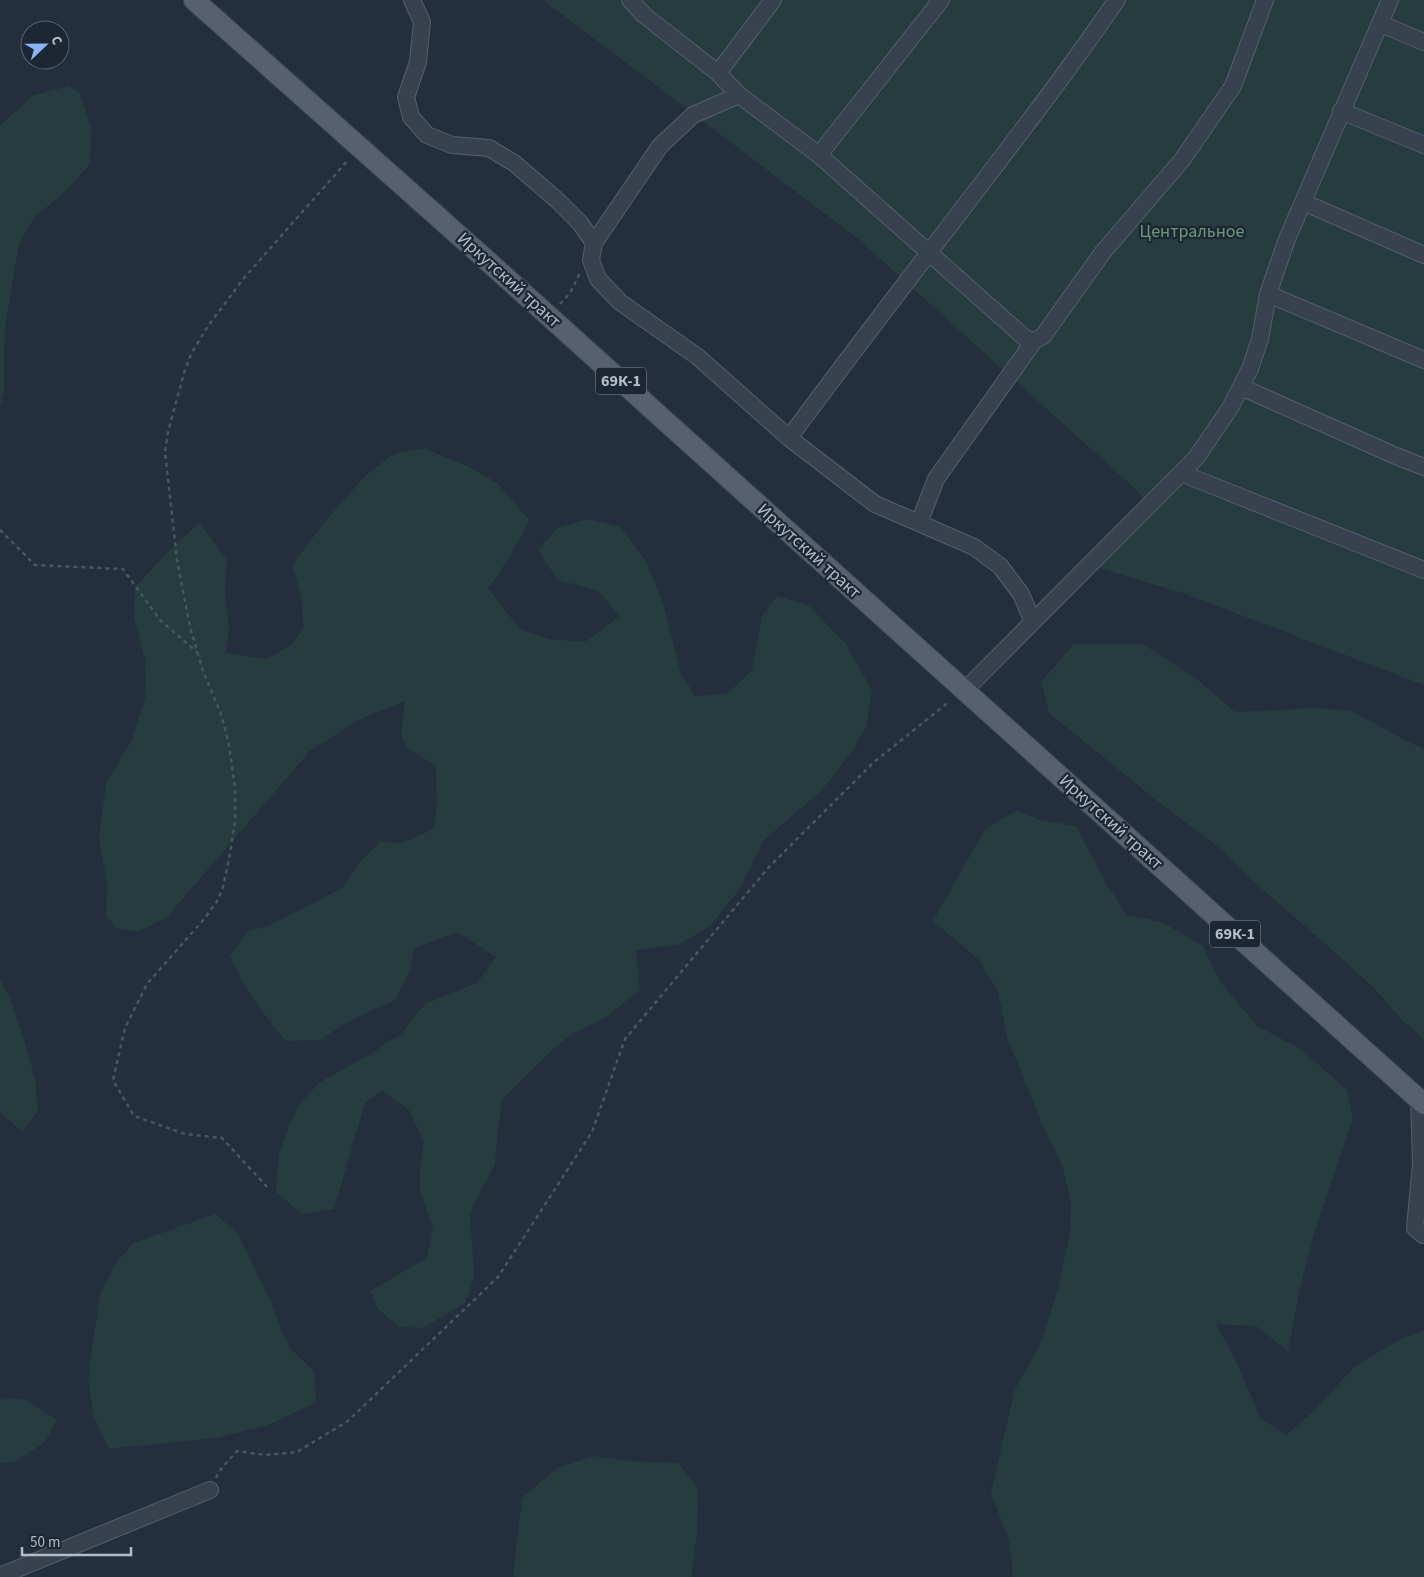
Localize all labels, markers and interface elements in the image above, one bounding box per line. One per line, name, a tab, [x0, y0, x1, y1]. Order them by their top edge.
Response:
north arrow	[20, 20, 70, 70]
text: С	[45, 33, 67, 48]
park label: Центральное	[1139, 219, 1245, 244]
street label: Иркутский тракт	[452, 227, 566, 333]
road number: 69К-1	[596, 368, 646, 394]
street label: Иркутский тракт	[752, 498, 866, 604]
street label: Иркутский тракт	[1054, 769, 1168, 875]
road number: 69К-1	[1210, 921, 1260, 948]
scale bar	[22, 1524, 131, 1556]
text: 50 m	[30, 1532, 60, 1553]

